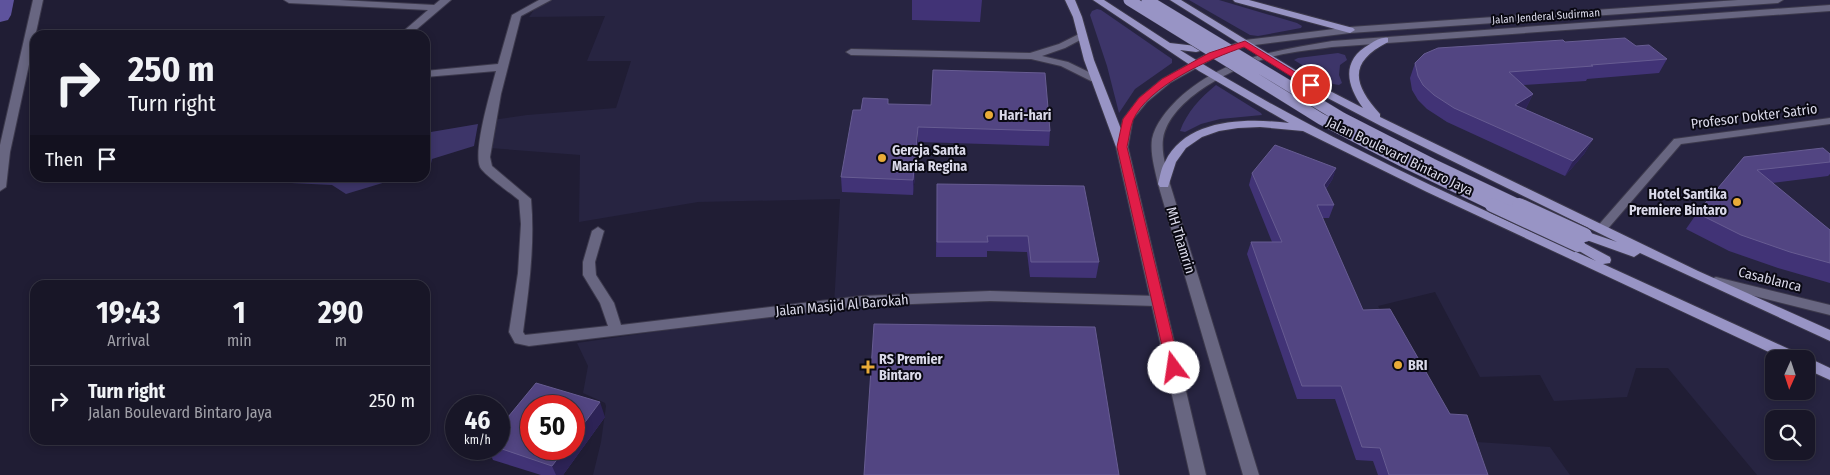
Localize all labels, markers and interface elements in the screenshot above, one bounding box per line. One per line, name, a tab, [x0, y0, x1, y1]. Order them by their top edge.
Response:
street label: Jalan Jenderal Sudirman	[1492, 6, 1600, 27]
text: 250 m	[128, 48, 215, 90]
icon: right	[45, 50, 110, 115]
pin	[1290, 64, 1332, 106]
icon: arrive	[1297, 71, 1325, 99]
text: Turn right	[128, 90, 216, 117]
street label: Profesor Dokter Satrio	[1690, 100, 1818, 133]
place label: Hari-hari	[999, 107, 1052, 124]
marker: Hari-hari	[983, 109, 995, 121]
street label: Jalan Boulevard Bintaro Jaya	[1324, 113, 1476, 199]
place label: Gereja Santa Maria Regina	[892, 142, 967, 175]
icon: arrive	[93, 145, 121, 173]
text: Then	[45, 148, 83, 171]
marker: Gereja Santa Maria Regina	[876, 152, 888, 164]
place label: Hotel Santika Premiere Bintaro	[1629, 186, 1728, 219]
marker: Hotel Santika Premiere Bintaro	[1731, 196, 1743, 208]
street label: MH Thamrin	[1162, 205, 1199, 276]
street label: Casablanca	[1737, 263, 1803, 296]
street label: Jalan Masjid Al Barokah	[775, 291, 909, 320]
text: 19:43	[96, 295, 161, 331]
text: 1	[233, 295, 246, 331]
text: 290	[318, 295, 364, 331]
text: Arrival	[107, 331, 150, 350]
text: min	[227, 331, 252, 350]
text: m	[335, 331, 347, 350]
position arrow	[1147, 341, 1199, 393]
north arrow	[1765, 350, 1815, 400]
map controls	[1765, 350, 1815, 460]
place label: RS Premier Bintaro	[879, 351, 943, 384]
place label: BRI	[1408, 357, 1428, 374]
marker: BRI	[1392, 359, 1404, 371]
marker: RS Premier Bintaro	[861, 360, 875, 374]
text: Turn right	[88, 380, 165, 403]
icon: right	[45, 387, 73, 415]
text: 250 m	[369, 389, 415, 412]
speed limit sign: 50	[520, 395, 585, 460]
text: Jalan Boulevard Bintaro Jaya	[88, 403, 272, 422]
text: 46	[465, 406, 490, 436]
button: search	[1765, 410, 1815, 460]
text: km/h	[464, 433, 491, 447]

